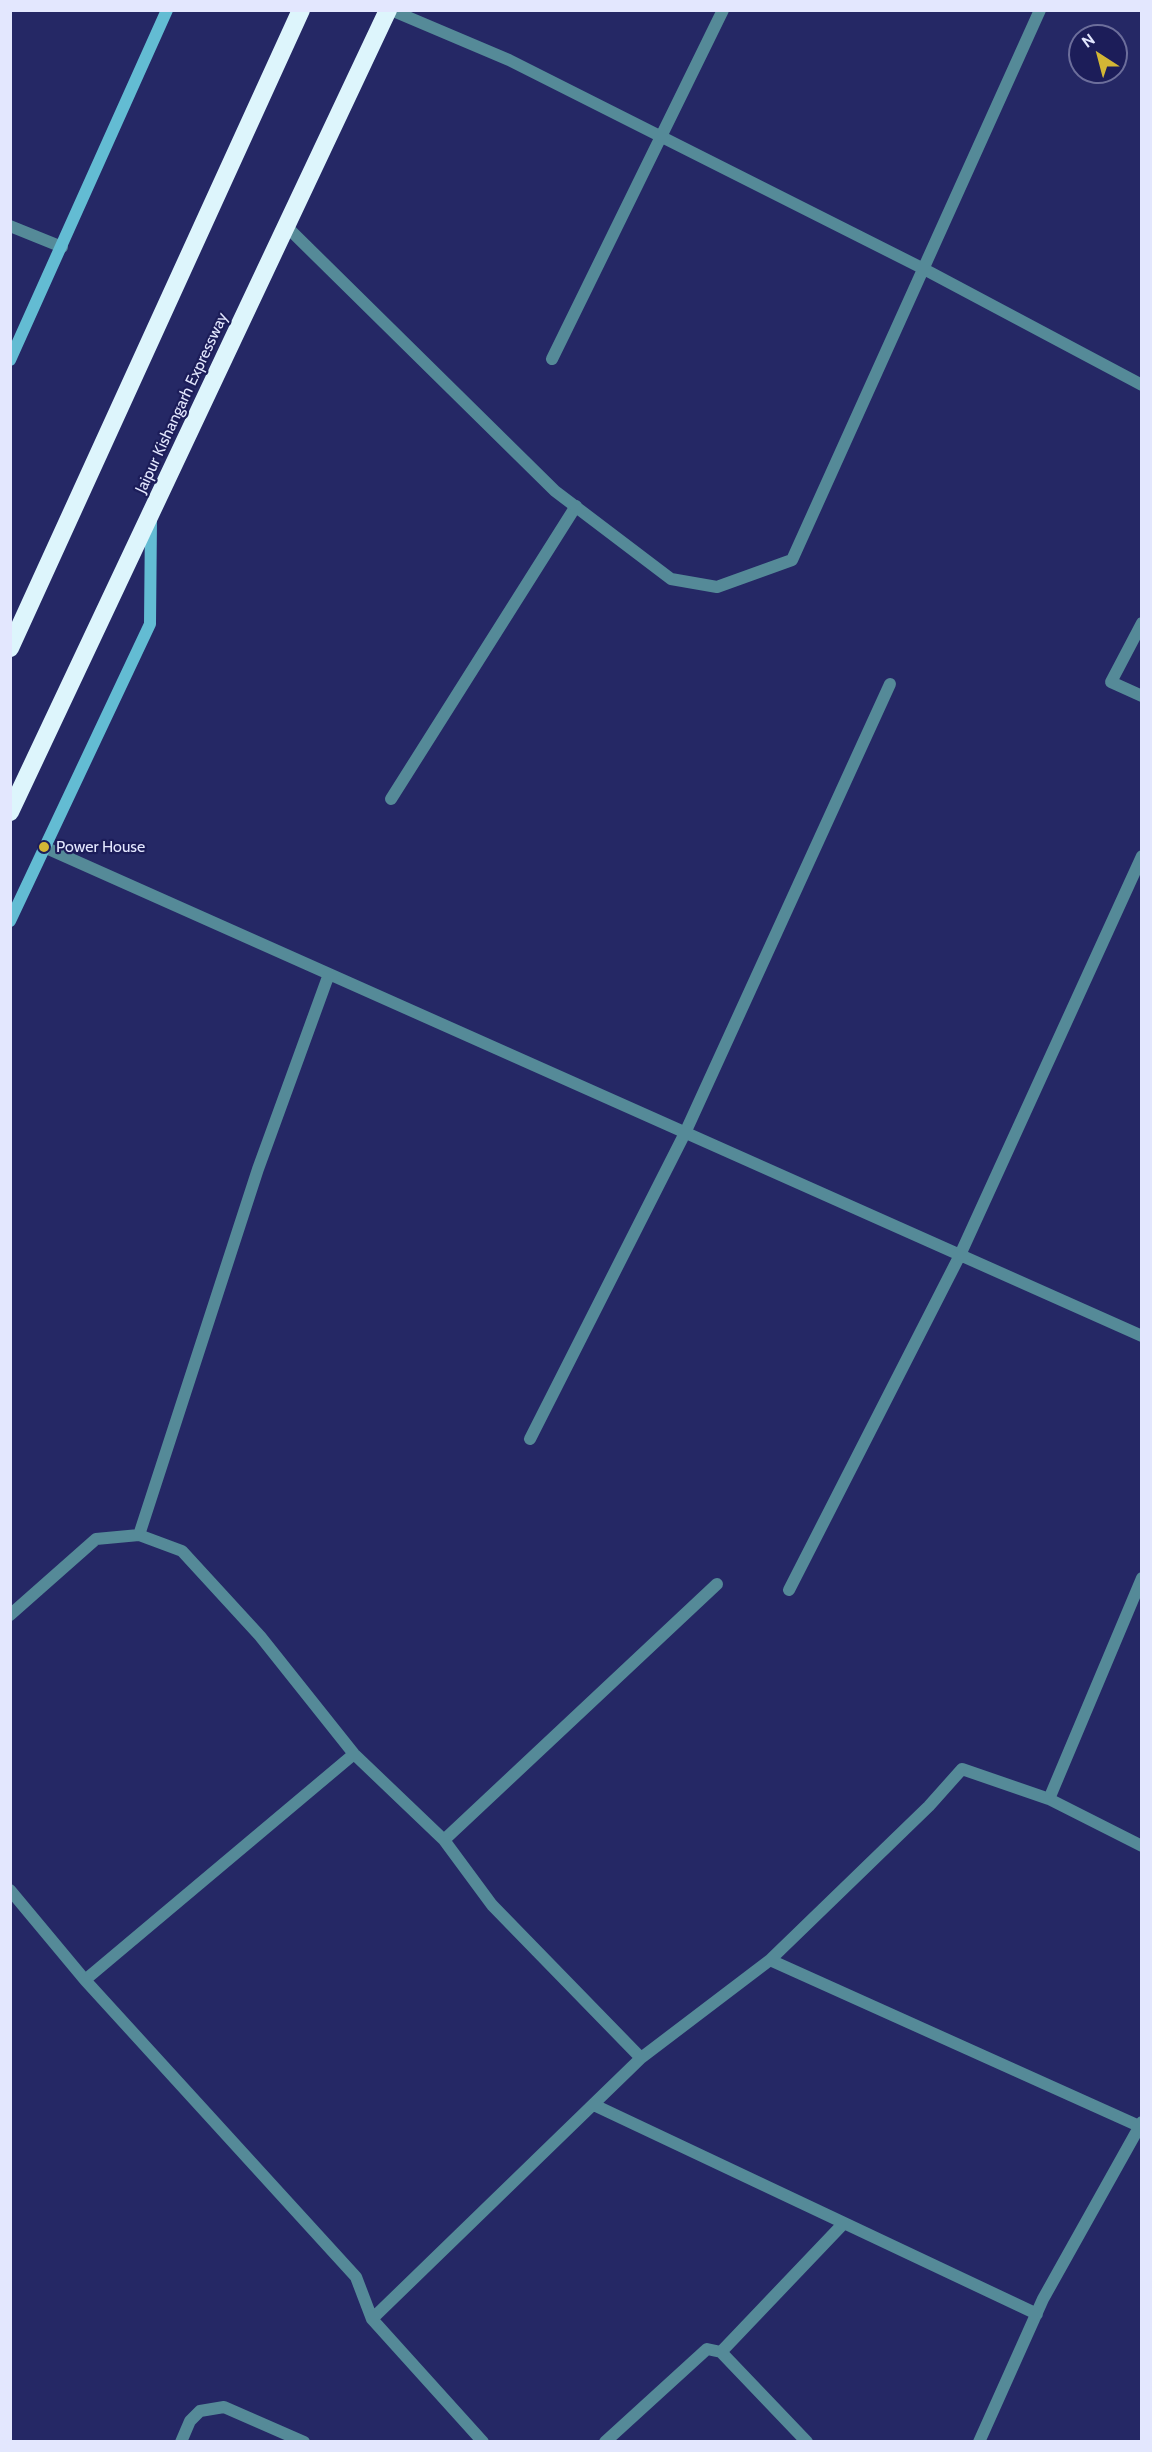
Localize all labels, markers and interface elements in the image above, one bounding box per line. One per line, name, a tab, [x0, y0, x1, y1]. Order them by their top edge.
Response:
north arrow	[1068, 24, 1128, 84]
text: N	[1078, 30, 1098, 52]
street label: Jaipur Kishangarh Expressway	[132, 310, 232, 496]
place label: Power House	[56, 837, 145, 857]
marker: Power House	[37, 840, 51, 854]

